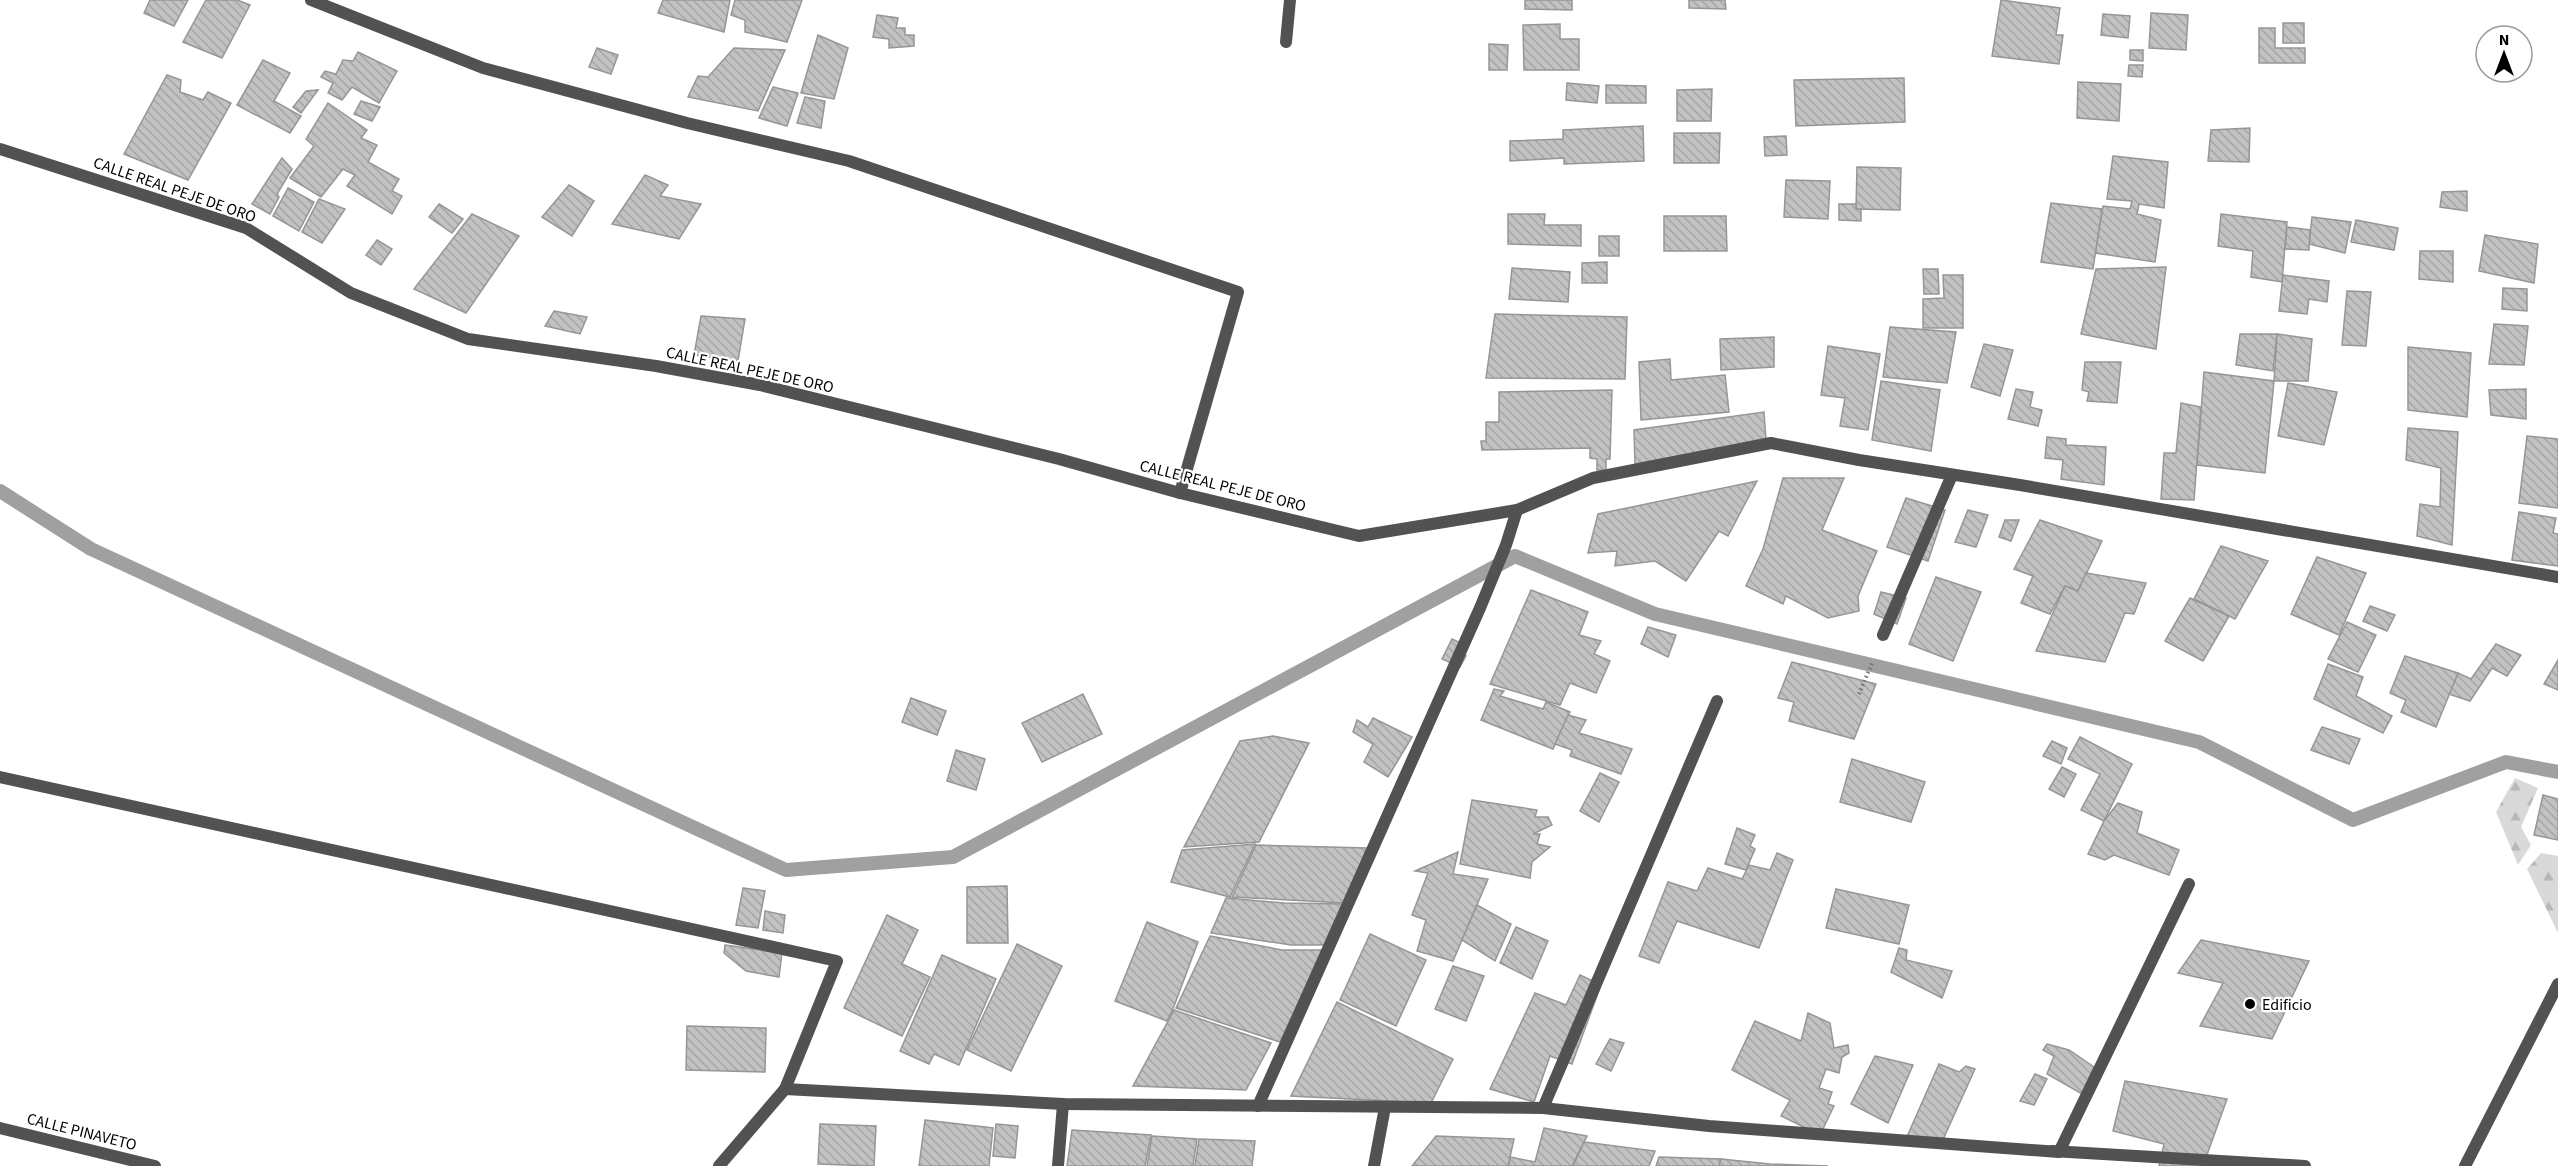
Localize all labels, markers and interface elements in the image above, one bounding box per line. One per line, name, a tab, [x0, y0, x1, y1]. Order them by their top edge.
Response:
north arrow	[2474, 24, 2534, 84]
text: N	[2499, 29, 2509, 51]
street label: CALLE REAL PEJE DE ORO	[90, 152, 259, 228]
street label: CALLE REAL PEJE DE ORO	[664, 341, 836, 398]
street label: CALLE REAL PEJE DE ORO	[1137, 455, 1308, 517]
place label: Edificio	[2262, 994, 2312, 1016]
marker: Edificio	[2243, 997, 2257, 1011]
street label: CALLE PINAVETO	[24, 1108, 139, 1156]

